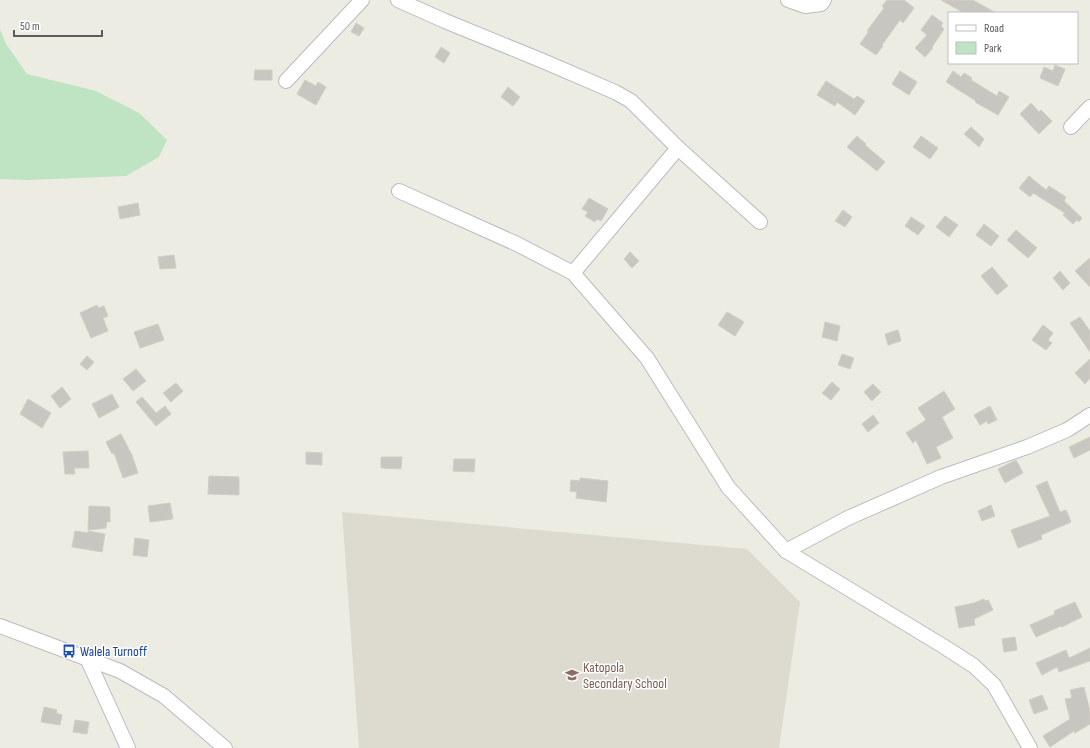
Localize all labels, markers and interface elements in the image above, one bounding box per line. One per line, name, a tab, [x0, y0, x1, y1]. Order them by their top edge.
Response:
scale bar	[14, 12, 102, 38]
legend	[948, 12, 1078, 64]
text: 50 m	[20, 19, 40, 34]
text: Road	[984, 21, 1004, 36]
text: Park	[984, 41, 1002, 56]
bus stop icon: Walela Turnoff	[61, 643, 77, 659]
place label: Walela Turnoff	[80, 643, 148, 660]
place label: Katopola Secondary School	[583, 659, 667, 692]
school or university icon: Katopola Secondary School	[564, 667, 580, 683]

